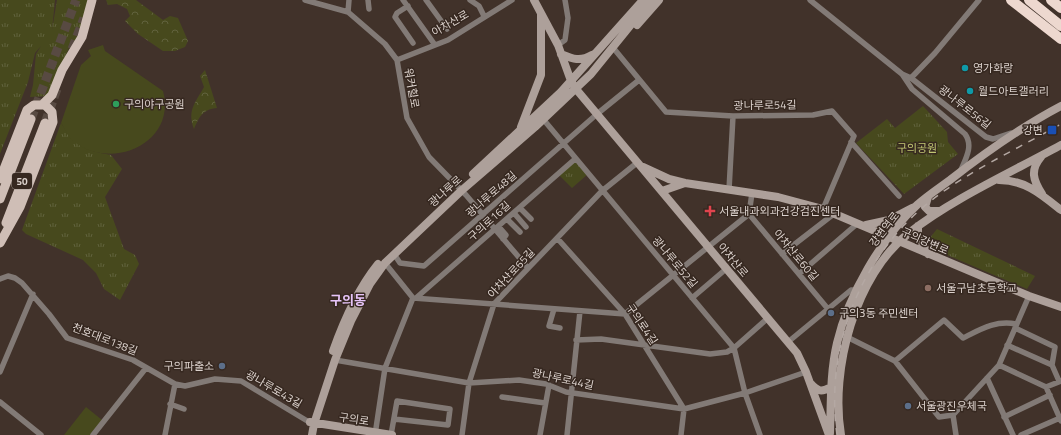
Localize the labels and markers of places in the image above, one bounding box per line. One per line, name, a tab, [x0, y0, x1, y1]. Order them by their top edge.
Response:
place label: 영가화랑	[973, 60, 1013, 76]
marker: 영가화랑	[960, 63, 970, 73]
place label: 월드아트갤러리	[978, 83, 1049, 99]
marker: 월드아트갤러리	[965, 86, 975, 96]
place label: 구의야구공원	[124, 96, 185, 112]
marker: 구의야구공원	[111, 99, 121, 109]
place label: 강변	[1023, 122, 1043, 138]
marker: 강변	[1046, 124, 1058, 136]
place label: 서울내과외과건강검진센터	[719, 203, 840, 219]
marker: 서울내과외과건강검진센터	[704, 205, 716, 217]
place label: 서울구남초등학교	[936, 280, 1017, 296]
marker: 서울구남초등학교	[923, 283, 933, 293]
place label: 구의3동 주민센터	[839, 305, 918, 321]
marker: 구의3동 주민센터	[826, 308, 836, 318]
place label: 구의파출소	[163, 358, 214, 374]
marker: 구의파출소	[217, 361, 227, 371]
place label: 서울광진우체국	[916, 398, 987, 414]
marker: 서울광진우체국	[903, 401, 913, 411]

